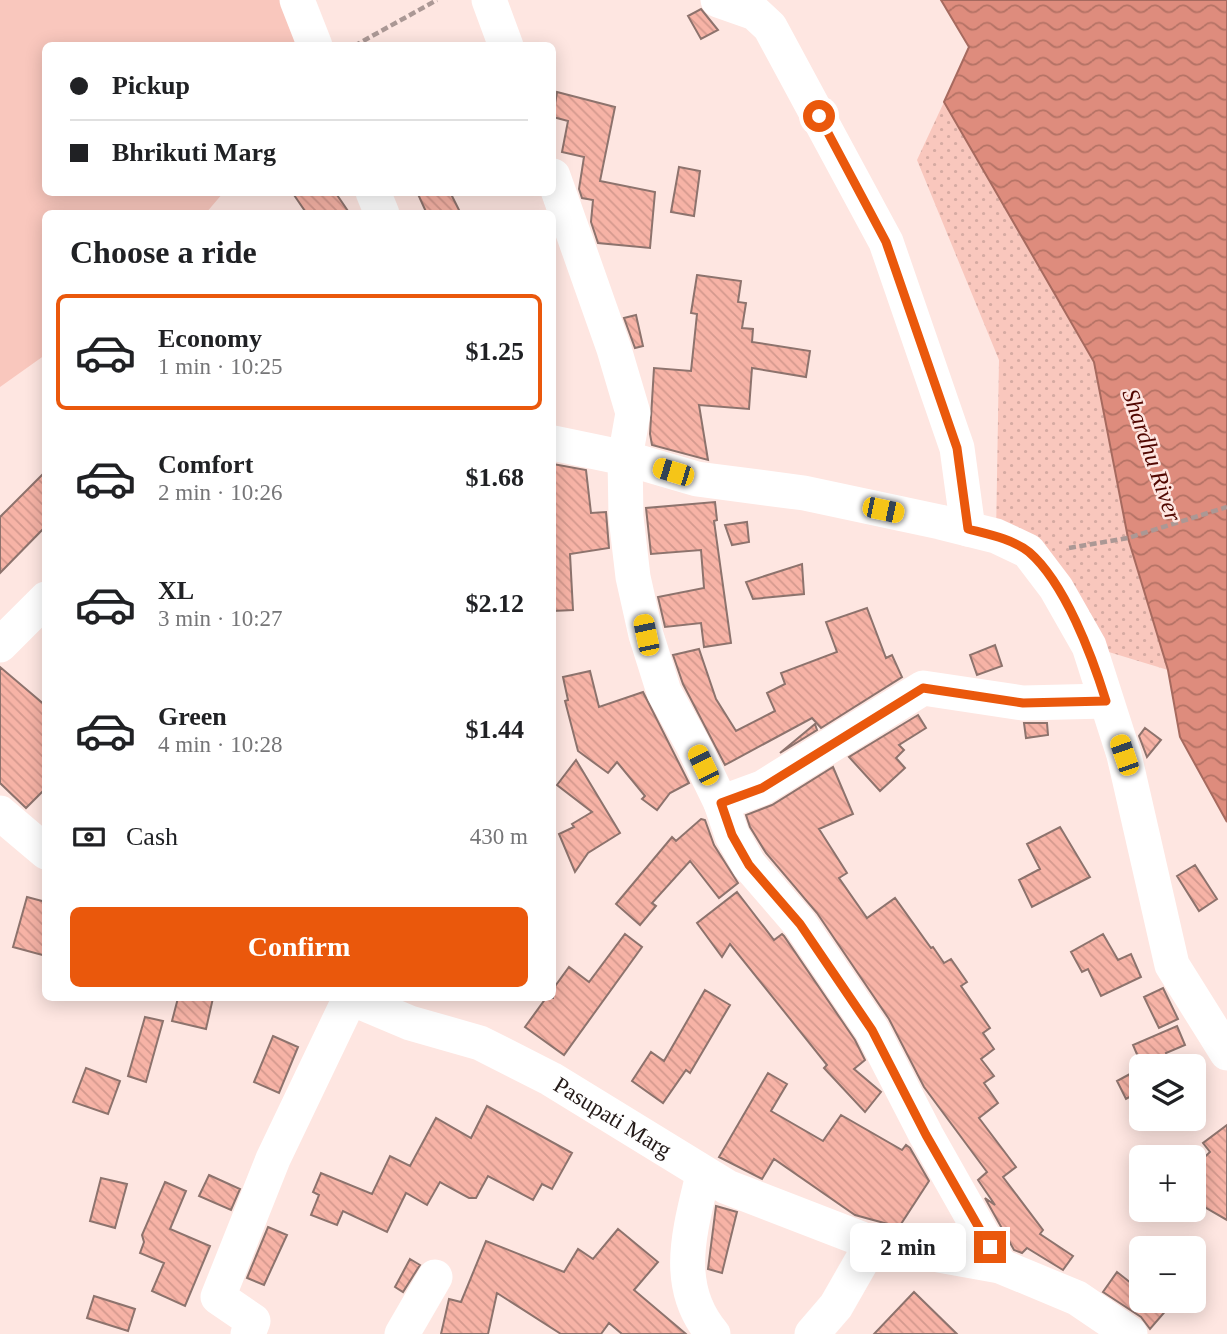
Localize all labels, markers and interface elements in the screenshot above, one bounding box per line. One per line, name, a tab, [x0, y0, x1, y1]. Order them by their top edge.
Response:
text: Pickup	[112, 71, 190, 100]
route start	[803, 100, 835, 132]
text: Bhrikuti Marg	[112, 138, 276, 167]
text: Choose a ride	[70, 234, 257, 270]
icon: car	[74, 321, 137, 384]
text: Economy	[158, 324, 262, 353]
text: $1.25	[466, 337, 524, 366]
text: 1 min · 10:25	[158, 354, 283, 379]
water label: Shardhu River	[1117, 385, 1187, 525]
icon: car	[74, 447, 137, 510]
text: Comfort	[158, 450, 253, 479]
car	[650, 456, 697, 488]
text: $1.68	[466, 463, 524, 492]
text: 2 min · 10:26	[158, 480, 283, 505]
car	[861, 495, 906, 525]
icon: car	[74, 573, 137, 636]
text: XL	[158, 576, 194, 605]
text: $2.12	[466, 589, 524, 618]
text: 3 min · 10:27	[158, 606, 283, 631]
car	[632, 612, 661, 658]
icon: car	[74, 699, 137, 762]
text: Green	[158, 702, 227, 731]
text: $1.44	[466, 715, 524, 744]
text: 4 min · 10:28	[158, 732, 283, 757]
car	[1108, 732, 1141, 778]
car	[685, 742, 722, 788]
icon: cash	[70, 818, 108, 856]
text: Cash	[126, 822, 178, 851]
text: 430 m	[470, 824, 528, 849]
button: Confirm	[70, 907, 528, 987]
map controls	[1129, 1054, 1206, 1313]
button: layers	[1129, 1054, 1206, 1131]
street label: Pasupati Marg	[550, 1071, 677, 1163]
button: +	[1129, 1145, 1206, 1222]
callout: 2 min	[850, 1222, 965, 1272]
route end	[974, 1231, 1006, 1263]
text: 2 min	[880, 1235, 936, 1260]
button: −	[1129, 1236, 1206, 1313]

